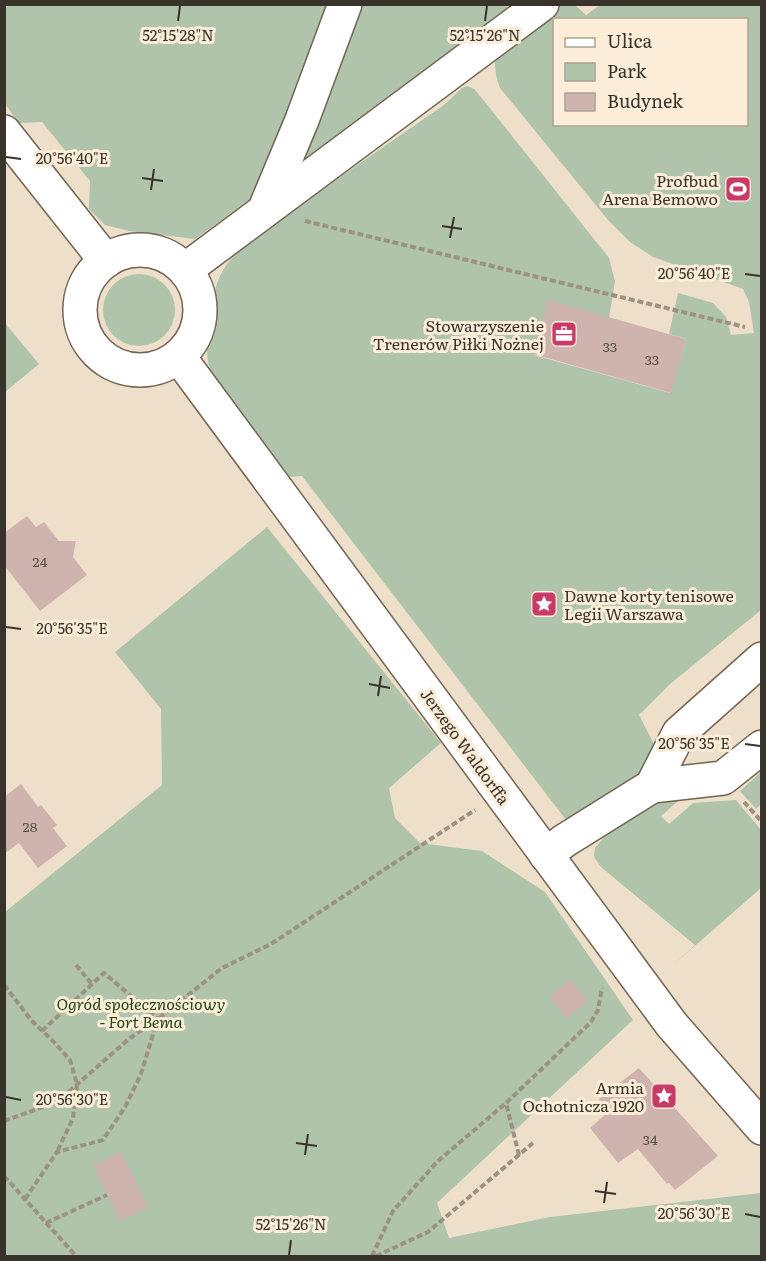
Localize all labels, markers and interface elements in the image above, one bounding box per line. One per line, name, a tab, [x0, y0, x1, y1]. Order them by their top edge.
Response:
legend	[553, 18, 748, 126]
text: 52°15'28"N	[142, 23, 214, 46]
text: 52°15'26"N	[449, 23, 521, 46]
text: Ulica	[607, 27, 653, 54]
text: Park	[607, 57, 648, 84]
text: Budynek	[607, 87, 684, 114]
text: 20°56'40"E	[36, 146, 108, 169]
place label: Profbud Arena Bemowo	[602, 168, 718, 210]
sports icon: Profbud Arena Bemowo	[723, 174, 753, 204]
text: 20°56'40"E	[658, 261, 730, 284]
place label: Stowarzyszenie Trenerów Piłki Nożnej	[373, 313, 544, 355]
office icon: Stowarzyszenie Trenerów Piłki Nożnej	[549, 319, 579, 349]
house number: 33	[603, 336, 617, 356]
house number: 33	[645, 349, 659, 369]
house number: 24	[33, 551, 48, 571]
place label: Dawne korty tenisowe Legii Warszawa	[564, 583, 734, 625]
place icon: Dawne korty tenisowe Legii Warszawa	[529, 589, 559, 619]
text: 20°56'35"E	[36, 616, 108, 639]
street label: Jerzego Waldorffa	[416, 683, 517, 809]
text: 20°56'35"E	[658, 731, 730, 754]
house number: 28	[23, 816, 38, 836]
park label: Ogród społecznościowy - Fort Bema	[57, 991, 225, 1033]
place label: Armia Ochotnicza 1920	[523, 1075, 644, 1117]
place icon: Armia Ochotnicza 1920	[649, 1081, 679, 1111]
text: 20°56'30"E	[36, 1087, 108, 1110]
house number: 34	[642, 1129, 658, 1149]
text: 20°56'30"E	[658, 1201, 730, 1224]
text: 52°15'26"N	[255, 1212, 327, 1235]

